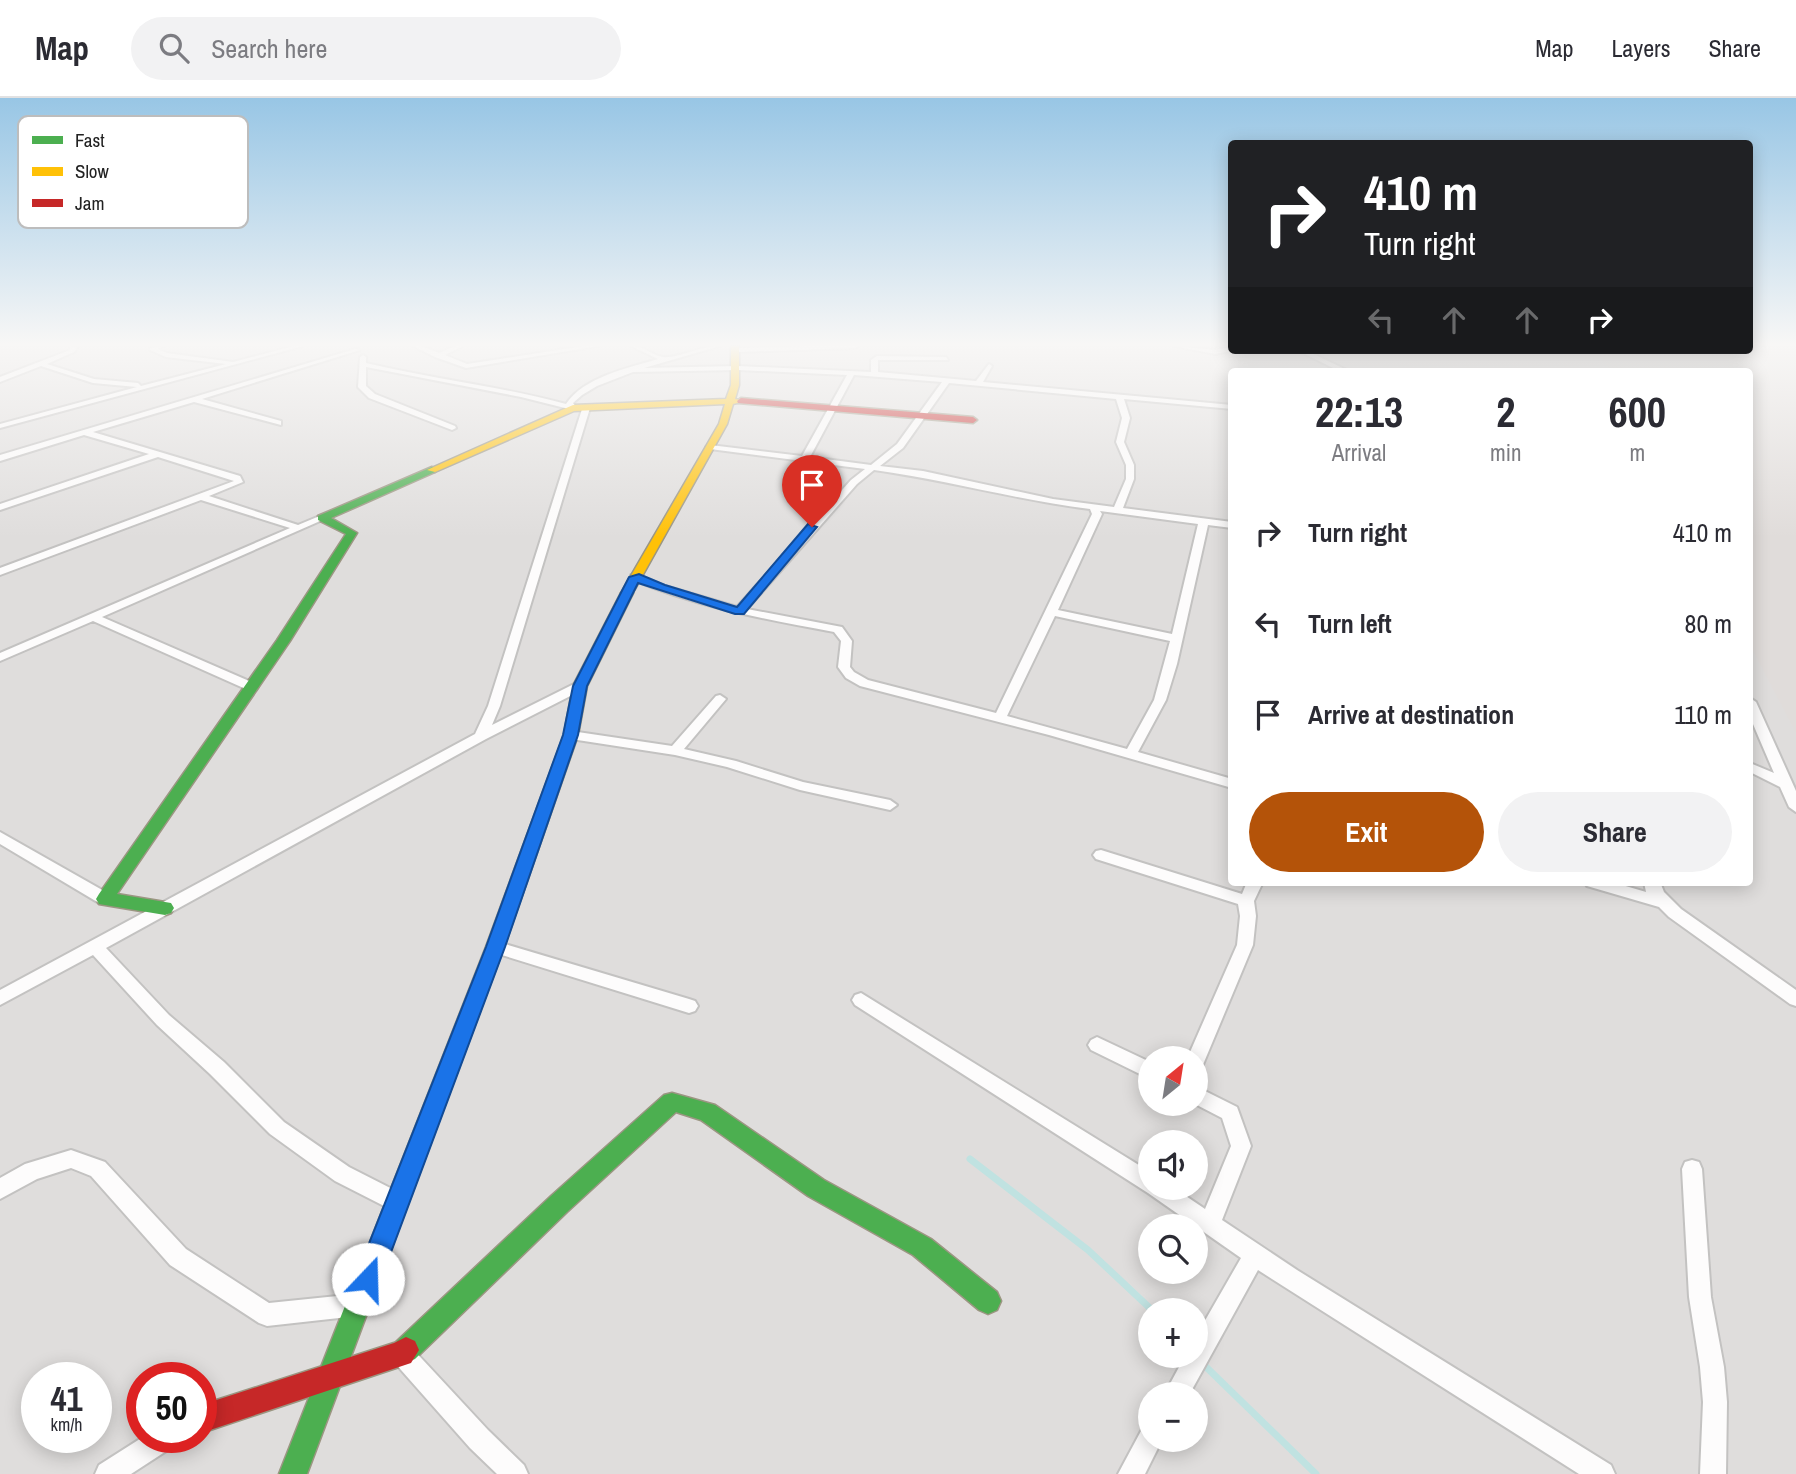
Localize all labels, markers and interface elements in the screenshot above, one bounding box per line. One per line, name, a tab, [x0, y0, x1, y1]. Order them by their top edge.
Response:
search box	[131, 17, 621, 80]
text: Map	[35, 26, 89, 70]
icon: search	[155, 29, 193, 67]
text: Search here	[211, 31, 327, 66]
text: Map	[1535, 32, 1573, 64]
text: Layers	[1611, 32, 1670, 64]
text: Share	[1708, 32, 1761, 64]
legend	[18, 116, 248, 228]
text: Fast	[75, 127, 105, 153]
text: Slow	[75, 158, 110, 184]
text: 410 m	[1364, 159, 1478, 225]
icon: right	[1249, 168, 1340, 259]
text: Jam	[75, 190, 104, 216]
text: Turn right	[1364, 222, 1476, 265]
icon: left	[1362, 301, 1400, 339]
icon: ahead	[1435, 301, 1473, 339]
icon: ahead	[1508, 301, 1546, 339]
icon: right	[1581, 301, 1619, 339]
text: 22:13	[1315, 384, 1403, 440]
text: 2	[1496, 384, 1515, 440]
text: 600	[1609, 384, 1666, 440]
text: Arrival	[1332, 437, 1386, 468]
text: min	[1490, 437, 1522, 468]
text: m	[1629, 437, 1645, 468]
pin	[782, 455, 842, 527]
icon: arrive	[793, 466, 831, 504]
icon: right	[1249, 514, 1287, 552]
text: Turn right	[1308, 515, 1407, 550]
text: 410 m	[1673, 515, 1732, 550]
icon: left	[1249, 605, 1287, 643]
text: Turn left	[1308, 606, 1392, 641]
text: 80 m	[1685, 606, 1732, 641]
icon: arrive	[1249, 696, 1287, 734]
text: Arrive at destination	[1308, 697, 1514, 732]
text: 110 m	[1674, 697, 1732, 732]
button: Exit	[1249, 792, 1484, 872]
button: Share	[1498, 792, 1732, 872]
north arrow	[1138, 1046, 1208, 1116]
map controls	[1138, 1046, 1208, 1452]
button: sound	[1138, 1130, 1208, 1200]
button: search	[1138, 1214, 1208, 1284]
position arrow	[331, 1242, 405, 1316]
button: +	[1138, 1298, 1208, 1368]
speed limit sign: 50	[126, 1362, 217, 1453]
text: 41	[51, 1375, 82, 1422]
button: −	[1138, 1382, 1208, 1452]
text: km/h	[51, 1412, 83, 1437]

